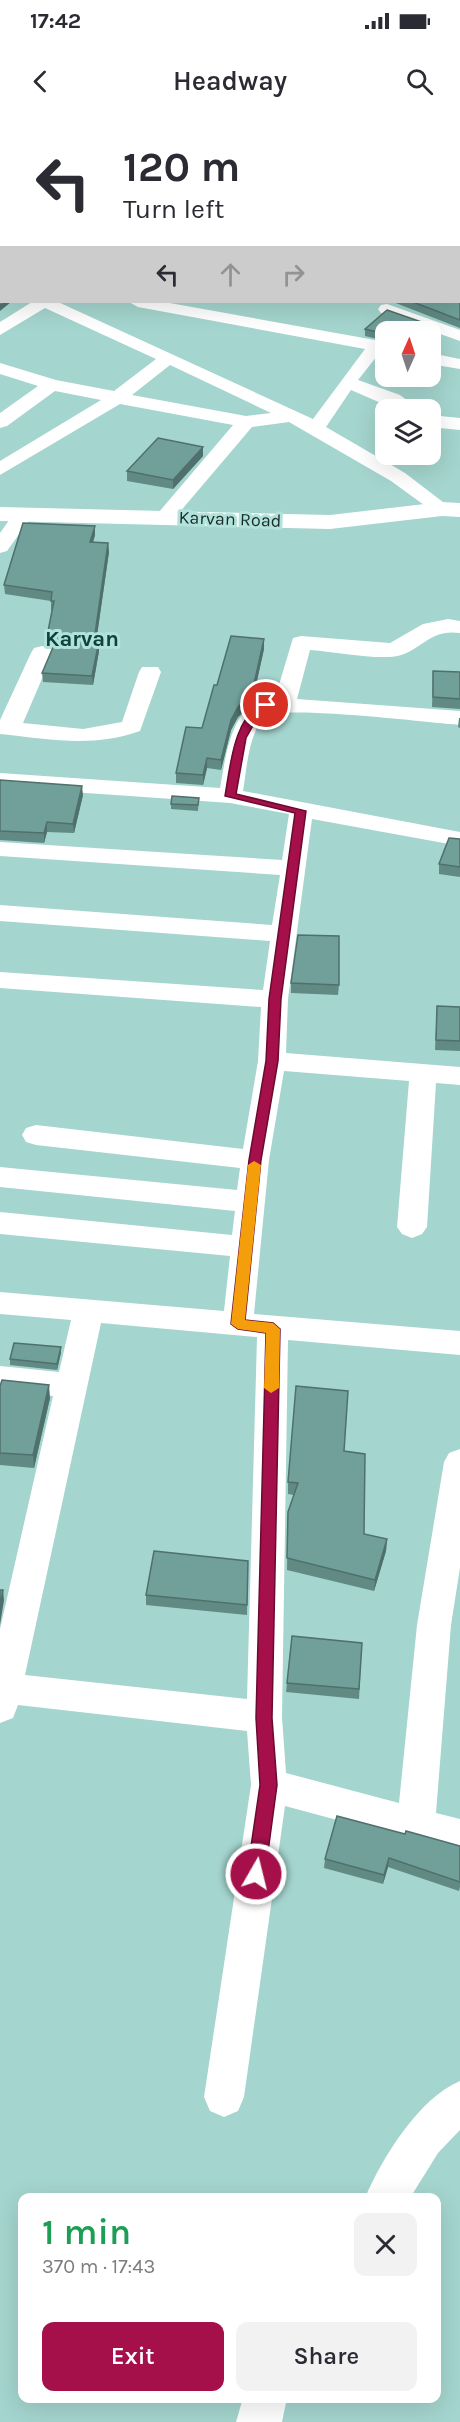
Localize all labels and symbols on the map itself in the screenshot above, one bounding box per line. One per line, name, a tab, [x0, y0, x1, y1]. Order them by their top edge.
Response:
north arrow	[375, 321, 441, 387]
street label: Karvan Road	[178, 506, 282, 532]
district label: Karvan	[45, 626, 119, 652]
pin	[240, 679, 291, 730]
position arrow	[224, 1842, 288, 1906]

